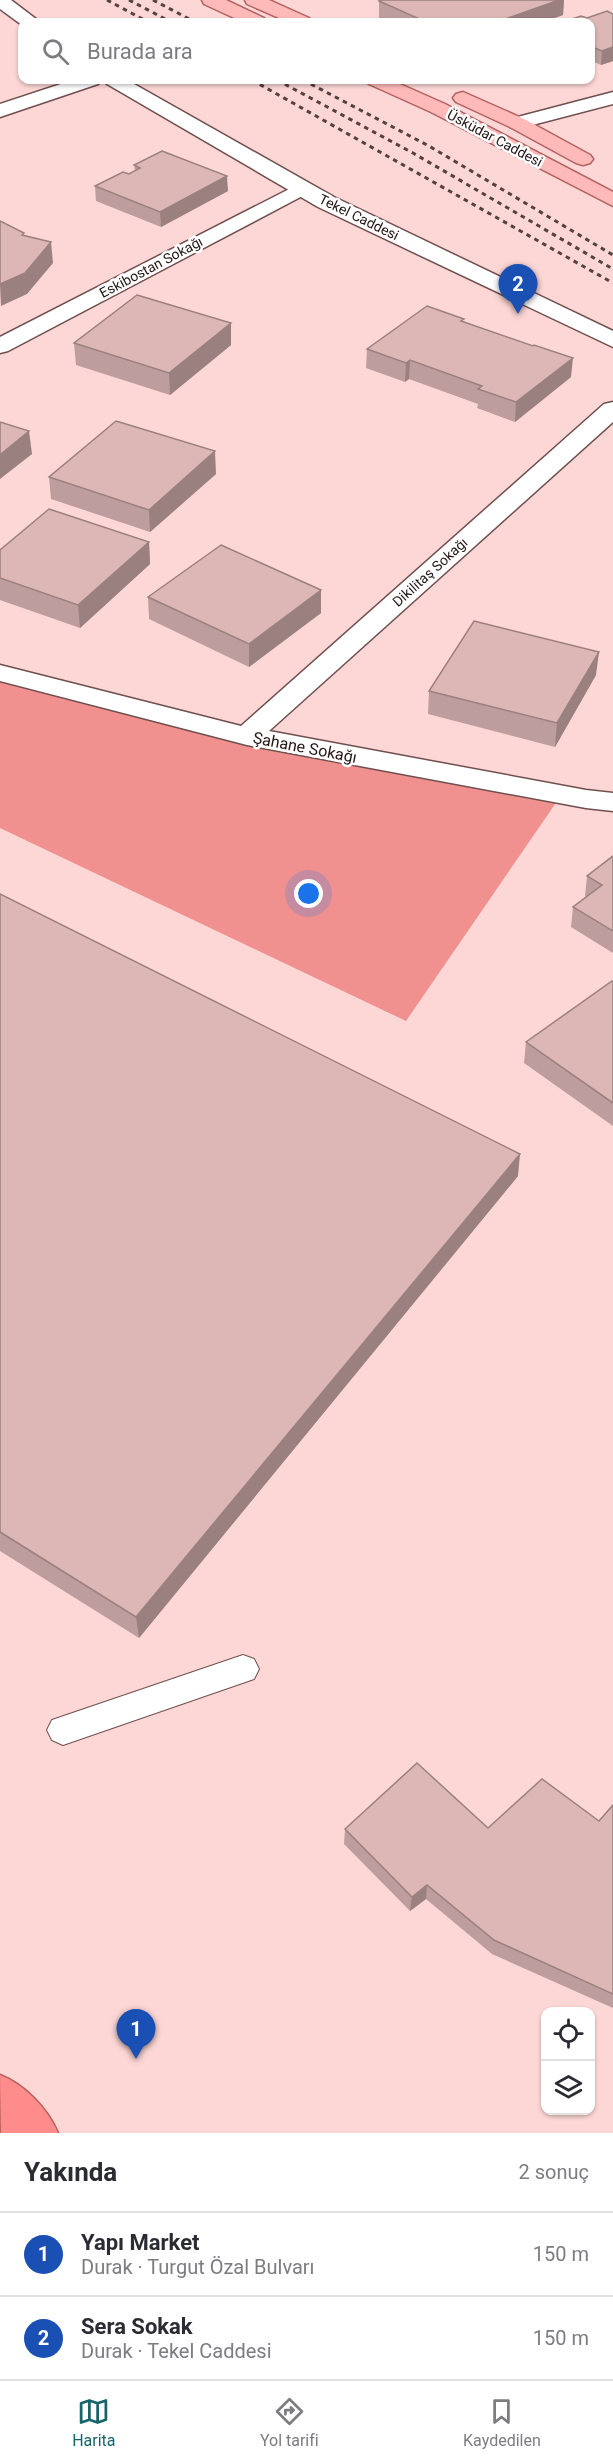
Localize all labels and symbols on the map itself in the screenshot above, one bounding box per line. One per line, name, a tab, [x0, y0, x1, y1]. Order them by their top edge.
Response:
street label: Üsküdar Caddesi	[445, 106, 545, 170]
street label: Tekel Caddesi	[316, 191, 402, 243]
street label: Eskibostan Sokağı	[97, 233, 205, 301]
pin: 2	[498, 264, 538, 314]
street label: Dikilitaş Sokağı	[389, 534, 471, 610]
street label: Şahane Sokağı	[251, 728, 358, 767]
your location	[294, 879, 323, 908]
pin: 1	[116, 2010, 156, 2059]

